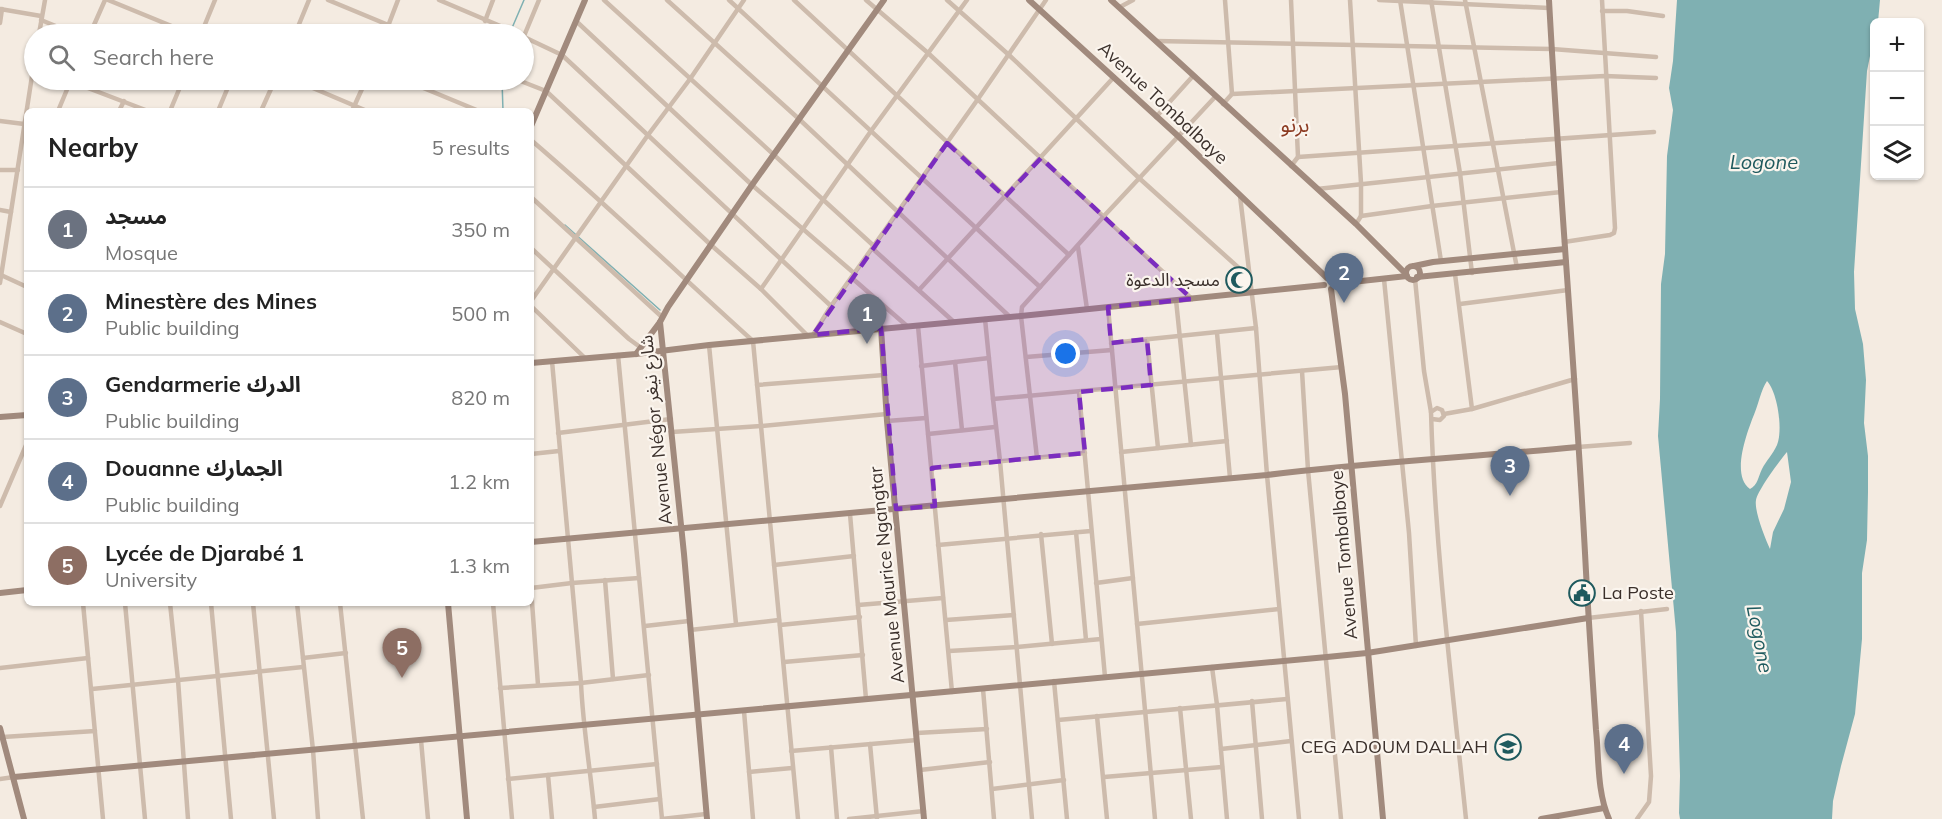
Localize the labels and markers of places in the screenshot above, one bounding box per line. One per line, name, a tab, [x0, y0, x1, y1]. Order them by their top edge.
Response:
pin: 2	[1324, 254, 1364, 303]
mosque icon: مسجد الدعوة	[1224, 265, 1254, 295]
place label: مسجد الدعوة	[1126, 268, 1220, 291]
pin: 1	[848, 294, 886, 344]
pin: 3	[1490, 446, 1530, 496]
public building icon: La Poste	[1567, 578, 1597, 608]
place label: La Poste	[1602, 581, 1674, 604]
pin: 5	[382, 628, 422, 678]
pin: 4	[1604, 724, 1644, 774]
school or university icon: CEG ADOUM DALLAH	[1493, 732, 1523, 762]
place label: CEG ADOUM DALLAH	[1301, 735, 1488, 758]

